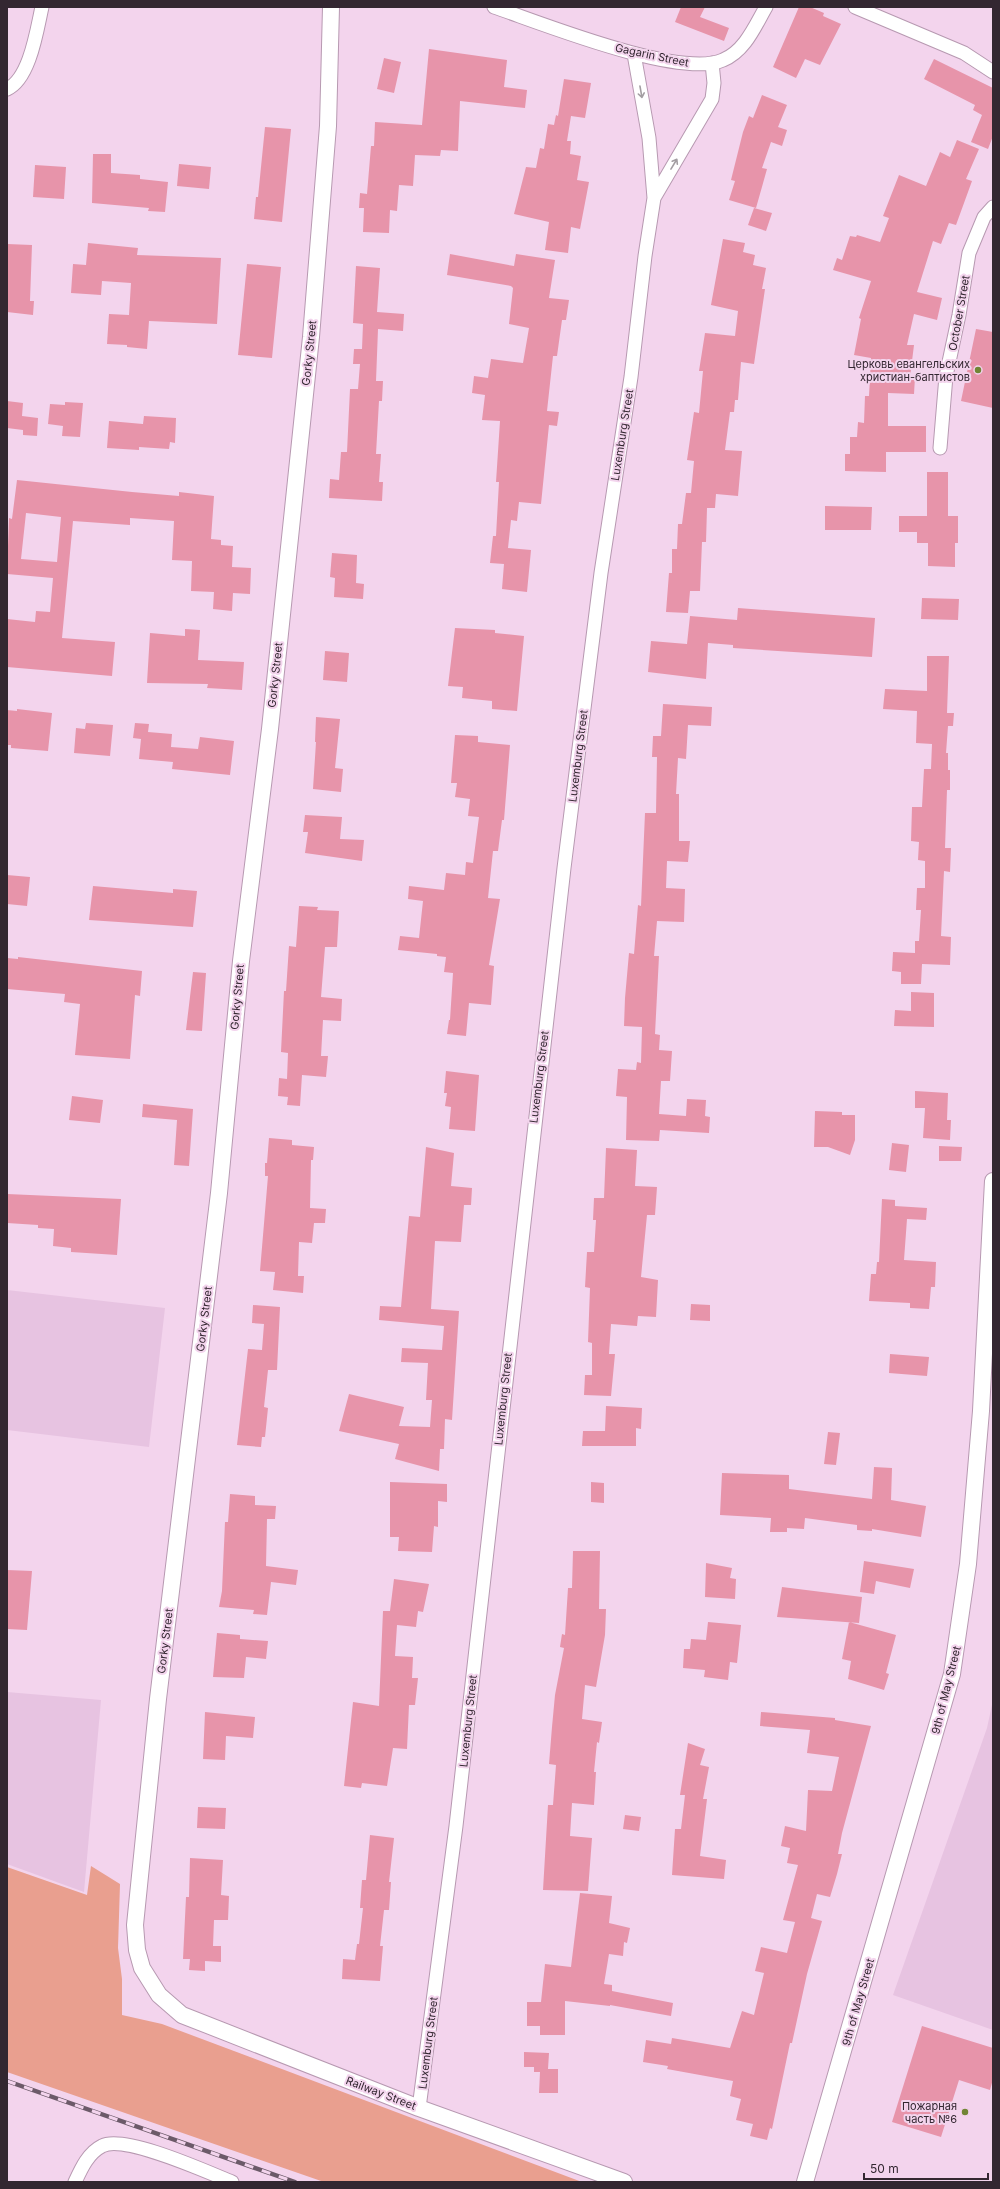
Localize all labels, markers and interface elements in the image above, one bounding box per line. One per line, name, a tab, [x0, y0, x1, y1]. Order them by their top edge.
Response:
street label: Gagarin Street	[614, 40, 690, 70]
one-way arrow	[637, 85, 645, 98]
one-way arrow	[670, 159, 678, 170]
street label: October Street	[945, 274, 973, 352]
street label: Gorky Street	[299, 319, 319, 386]
place label: Церковь евангельских христиан-баптистов	[848, 357, 970, 384]
marker: Церковь евангельских христиан-баптистов	[973, 365, 983, 375]
street label: Luxemburg Street	[608, 388, 636, 482]
street label: Gorky Street	[265, 641, 285, 708]
street label: Luxemburg Street	[565, 709, 591, 803]
street label: Gorky Street	[227, 963, 247, 1030]
street label: Luxemburg Street	[526, 1030, 552, 1124]
street label: Gorky Street	[193, 1285, 215, 1352]
street label: Luxemburg Street	[491, 1352, 515, 1446]
street label: Gorky Street	[154, 1607, 176, 1674]
street label: 9th of May Street	[928, 1644, 964, 1735]
street label: Luxemburg Street	[456, 1674, 480, 1768]
street label: 9th of May Street	[839, 1956, 877, 2047]
street label: Luxemburg Street	[415, 1996, 441, 2090]
street label: Railway Street	[344, 2073, 418, 2113]
place label: Пожарная часть №6	[902, 2099, 957, 2126]
marker: Пожарная часть №6	[960, 2107, 970, 2117]
scale bar	[864, 2155, 988, 2181]
text: 50 m	[870, 2161, 899, 2176]

